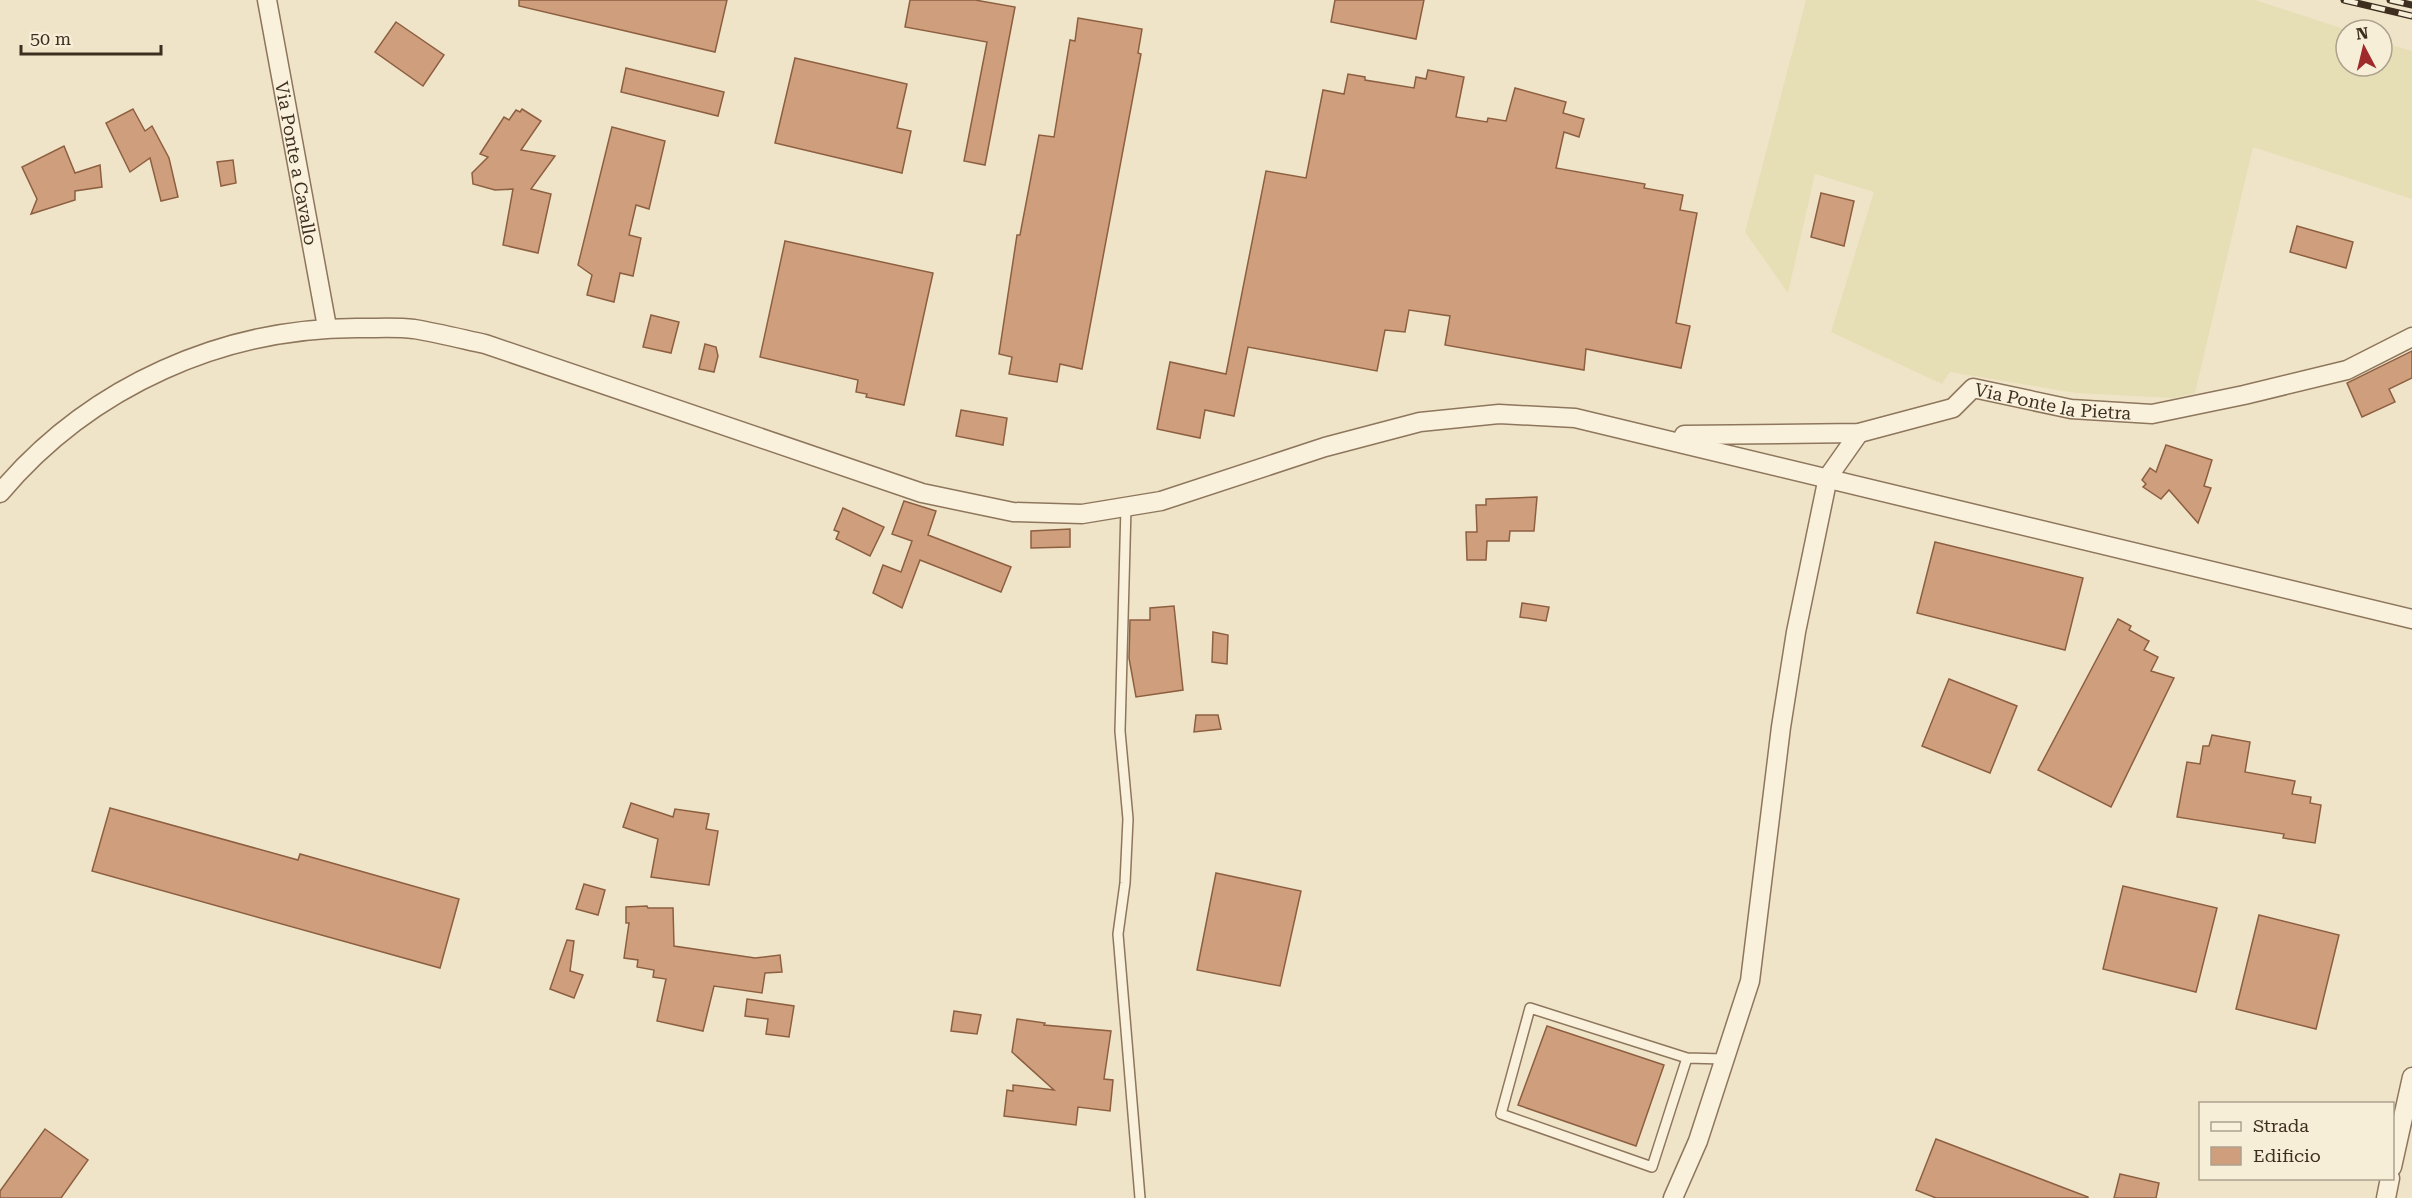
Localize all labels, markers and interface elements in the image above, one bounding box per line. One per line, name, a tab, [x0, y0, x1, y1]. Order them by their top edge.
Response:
scale bar	[21, 18, 160, 56]
north arrow	[2334, 18, 2394, 78]
text: N	[2355, 23, 2370, 44]
text: 50 m	[30, 28, 71, 49]
street label: Via Ponte a Cavallo	[272, 80, 322, 247]
street label: Via Ponte la Pietra	[1973, 378, 2132, 423]
legend	[2199, 1102, 2394, 1180]
text: Strada	[2253, 1115, 2309, 1136]
text: Edificio	[2253, 1145, 2321, 1166]

